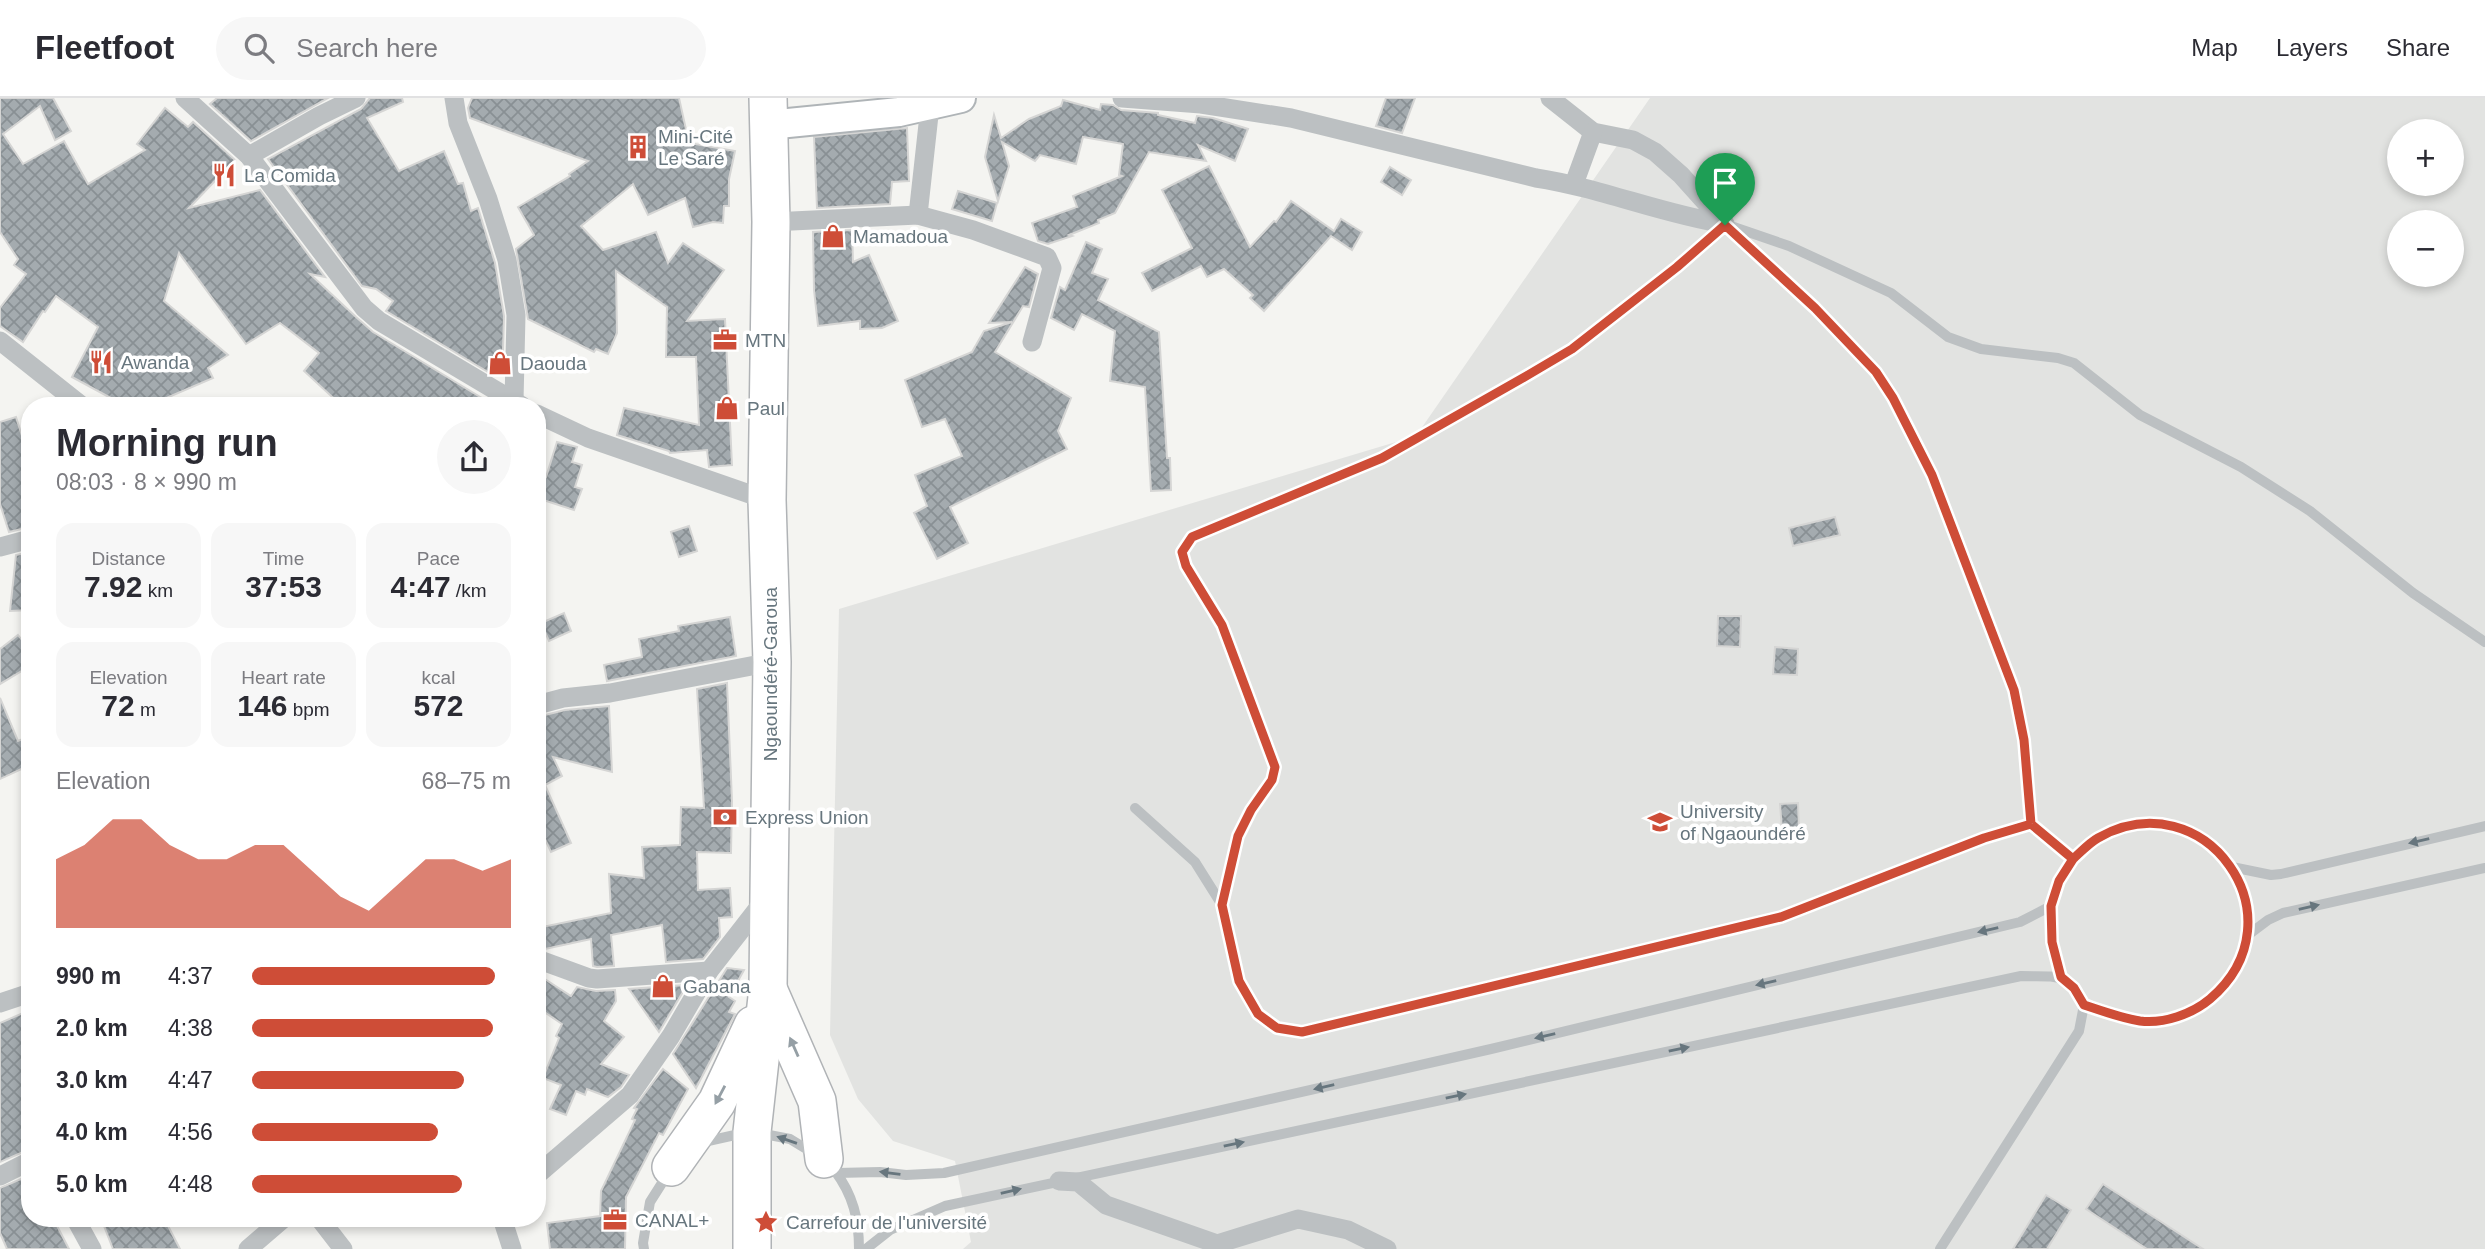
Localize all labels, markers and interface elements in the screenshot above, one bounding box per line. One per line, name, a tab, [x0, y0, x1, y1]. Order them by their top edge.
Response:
search box	[216, 17, 706, 80]
text: Fleetfoot	[35, 29, 174, 66]
icon: search	[240, 29, 278, 67]
text: Search here	[296, 33, 438, 63]
text: Map	[2191, 34, 2238, 61]
text: Layers	[2276, 34, 2348, 61]
text: Share	[2386, 34, 2450, 61]
map controls	[2387, 119, 2464, 287]
button: +	[2387, 119, 2464, 196]
place label: Mini-Cité Le Saré	[658, 126, 733, 169]
building icon: Mini-Cité Le Saré	[624, 133, 652, 161]
pin	[1695, 153, 1755, 225]
restaurant icon: La Comida	[210, 161, 238, 189]
icon: arrive	[1706, 164, 1744, 202]
place label: La Comida	[244, 165, 336, 186]
button: −	[2387, 210, 2464, 287]
shop icon: Mamadoua	[819, 222, 847, 250]
place label: Mamadoua	[853, 226, 948, 247]
office icon: MTN	[711, 326, 739, 354]
place label: MTN	[745, 330, 786, 351]
restaurant icon: Awanda	[87, 348, 115, 376]
shop icon: Daouda	[486, 349, 514, 377]
place label: Awanda	[121, 352, 190, 373]
place label: Daouda	[520, 353, 587, 374]
shop icon: Paul	[713, 394, 741, 422]
place label: Paul	[747, 398, 785, 419]
button: share	[437, 420, 511, 494]
text: Morning run	[56, 422, 278, 464]
text: 08:03 · 8 × 990 m	[56, 469, 237, 495]
text: Distance	[92, 548, 165, 569]
text: Time	[263, 548, 304, 569]
text: Pace	[417, 548, 460, 569]
text: 7.92	[84, 570, 142, 603]
text: 37:53	[245, 570, 322, 603]
text: 4:47	[391, 570, 451, 603]
text: km	[142, 580, 173, 601]
text: /km	[451, 580, 486, 601]
street label: Ngaoundéré-Garoua	[760, 586, 781, 761]
text: Elevation	[89, 667, 168, 688]
text: Heart rate	[241, 667, 326, 688]
text: kcal	[422, 667, 455, 688]
text: 72	[101, 689, 135, 722]
text: 146	[237, 689, 287, 722]
text: 572	[413, 689, 464, 722]
text: m	[135, 699, 156, 720]
text: bpm	[287, 699, 330, 720]
text: Elevation	[56, 768, 151, 794]
text: 68–75 m	[421, 768, 511, 794]
place label: University of Ngaoundéré	[1680, 801, 1806, 844]
bank icon: Express Union	[711, 803, 739, 831]
place label: Express Union	[745, 807, 869, 828]
school or university icon: University of Ngaoundéré	[1646, 808, 1674, 836]
one-way arrow	[2408, 836, 2430, 847]
one-way arrow	[2298, 902, 2320, 913]
one-way arrow	[1976, 924, 1998, 935]
text: 990 m	[56, 963, 121, 989]
text: 4:37	[168, 963, 213, 989]
shop icon: Gabana	[649, 972, 677, 1000]
place label: Gabana	[683, 976, 751, 997]
one-way arrow	[1755, 977, 1777, 988]
text: 2.0 km	[56, 1015, 128, 1041]
text: 4:38	[168, 1015, 213, 1041]
one-way arrow	[1534, 1031, 1556, 1042]
one-way arrow	[788, 1037, 800, 1057]
one-way arrow	[1668, 1043, 1690, 1054]
text: 3.0 km	[56, 1067, 128, 1093]
text: 4:47	[168, 1067, 213, 1093]
one-way arrow	[1312, 1082, 1334, 1093]
one-way arrow	[714, 1085, 725, 1105]
one-way arrow	[1445, 1091, 1467, 1102]
text: 4.0 km	[56, 1119, 128, 1145]
text: 4:56	[168, 1119, 213, 1145]
one-way arrow	[777, 1134, 798, 1145]
one-way arrow	[1223, 1138, 1245, 1149]
one-way arrow	[879, 1167, 901, 1178]
text: 5.0 km	[56, 1171, 128, 1197]
text: 4:48	[168, 1171, 213, 1197]
one-way arrow	[1000, 1186, 1022, 1197]
office icon: CANAL+	[601, 1206, 629, 1234]
place icon: Carrefour de l'université	[752, 1208, 780, 1236]
place label: CANAL+	[635, 1210, 709, 1231]
place label: Carrefour de l'université	[786, 1212, 987, 1233]

